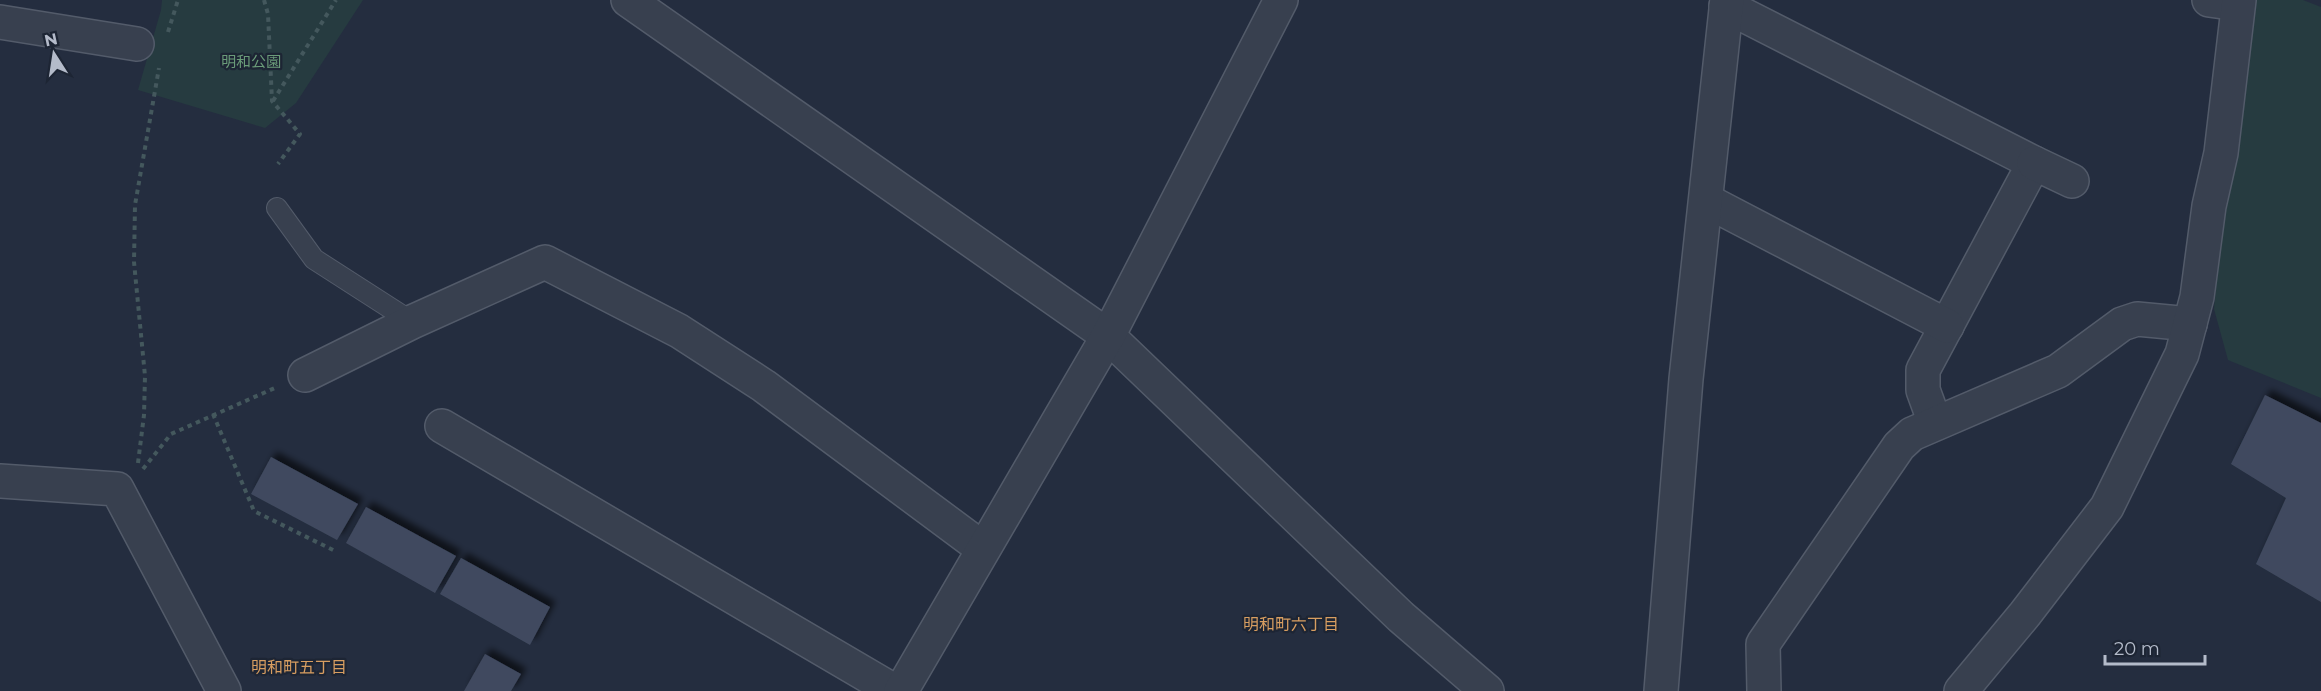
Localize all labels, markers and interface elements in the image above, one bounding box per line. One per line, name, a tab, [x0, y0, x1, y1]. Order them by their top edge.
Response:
north arrow	[24, 24, 84, 84]
text: N	[43, 29, 59, 50]
park label: 明和公園	[221, 52, 281, 71]
district label: 明和町六丁目	[1243, 615, 1339, 634]
scale bar	[2105, 628, 2206, 666]
text: 20 m	[2114, 638, 2160, 660]
district label: 明和町五丁目	[251, 658, 347, 677]

